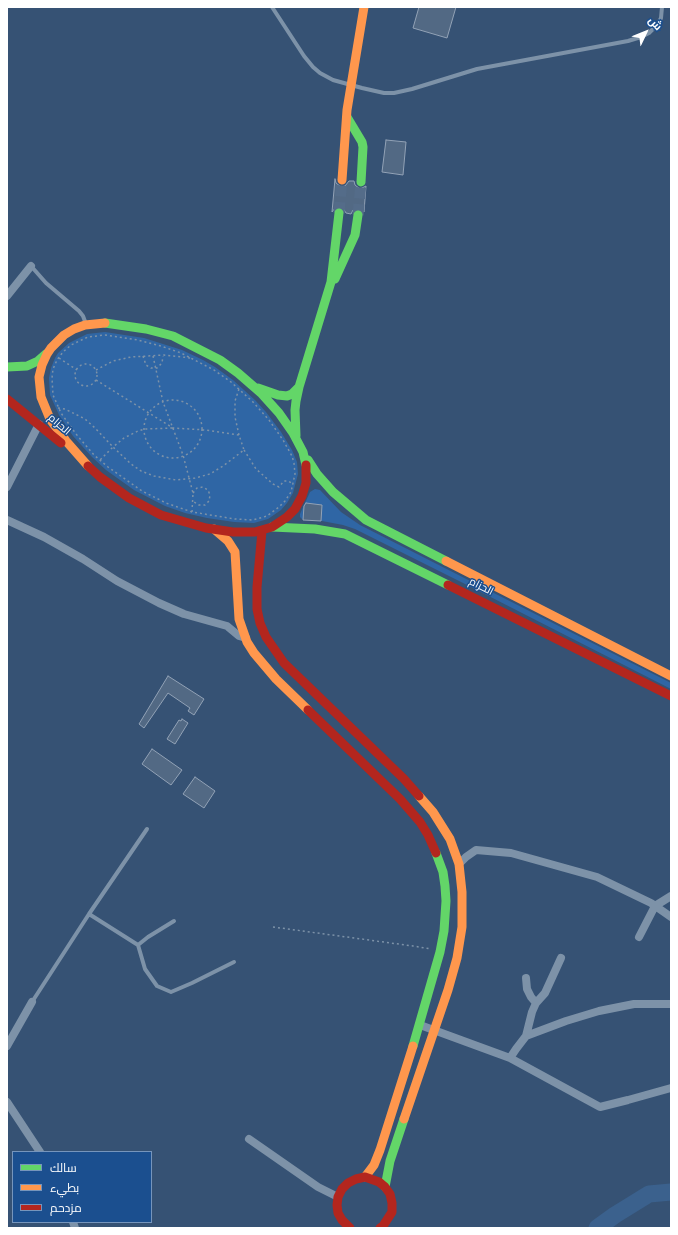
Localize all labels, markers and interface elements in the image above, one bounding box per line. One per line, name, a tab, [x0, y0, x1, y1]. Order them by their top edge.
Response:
north arrow	[626, 12, 666, 52]
text: ش	[646, 14, 665, 33]
street label: الحزام	[45, 412, 73, 438]
street label: الحزام	[467, 575, 495, 599]
legend	[12, 1151, 152, 1223]
text: سالك	[50, 1161, 77, 1176]
text: بطيء	[50, 1181, 79, 1196]
text: مزدحم	[50, 1201, 82, 1216]

